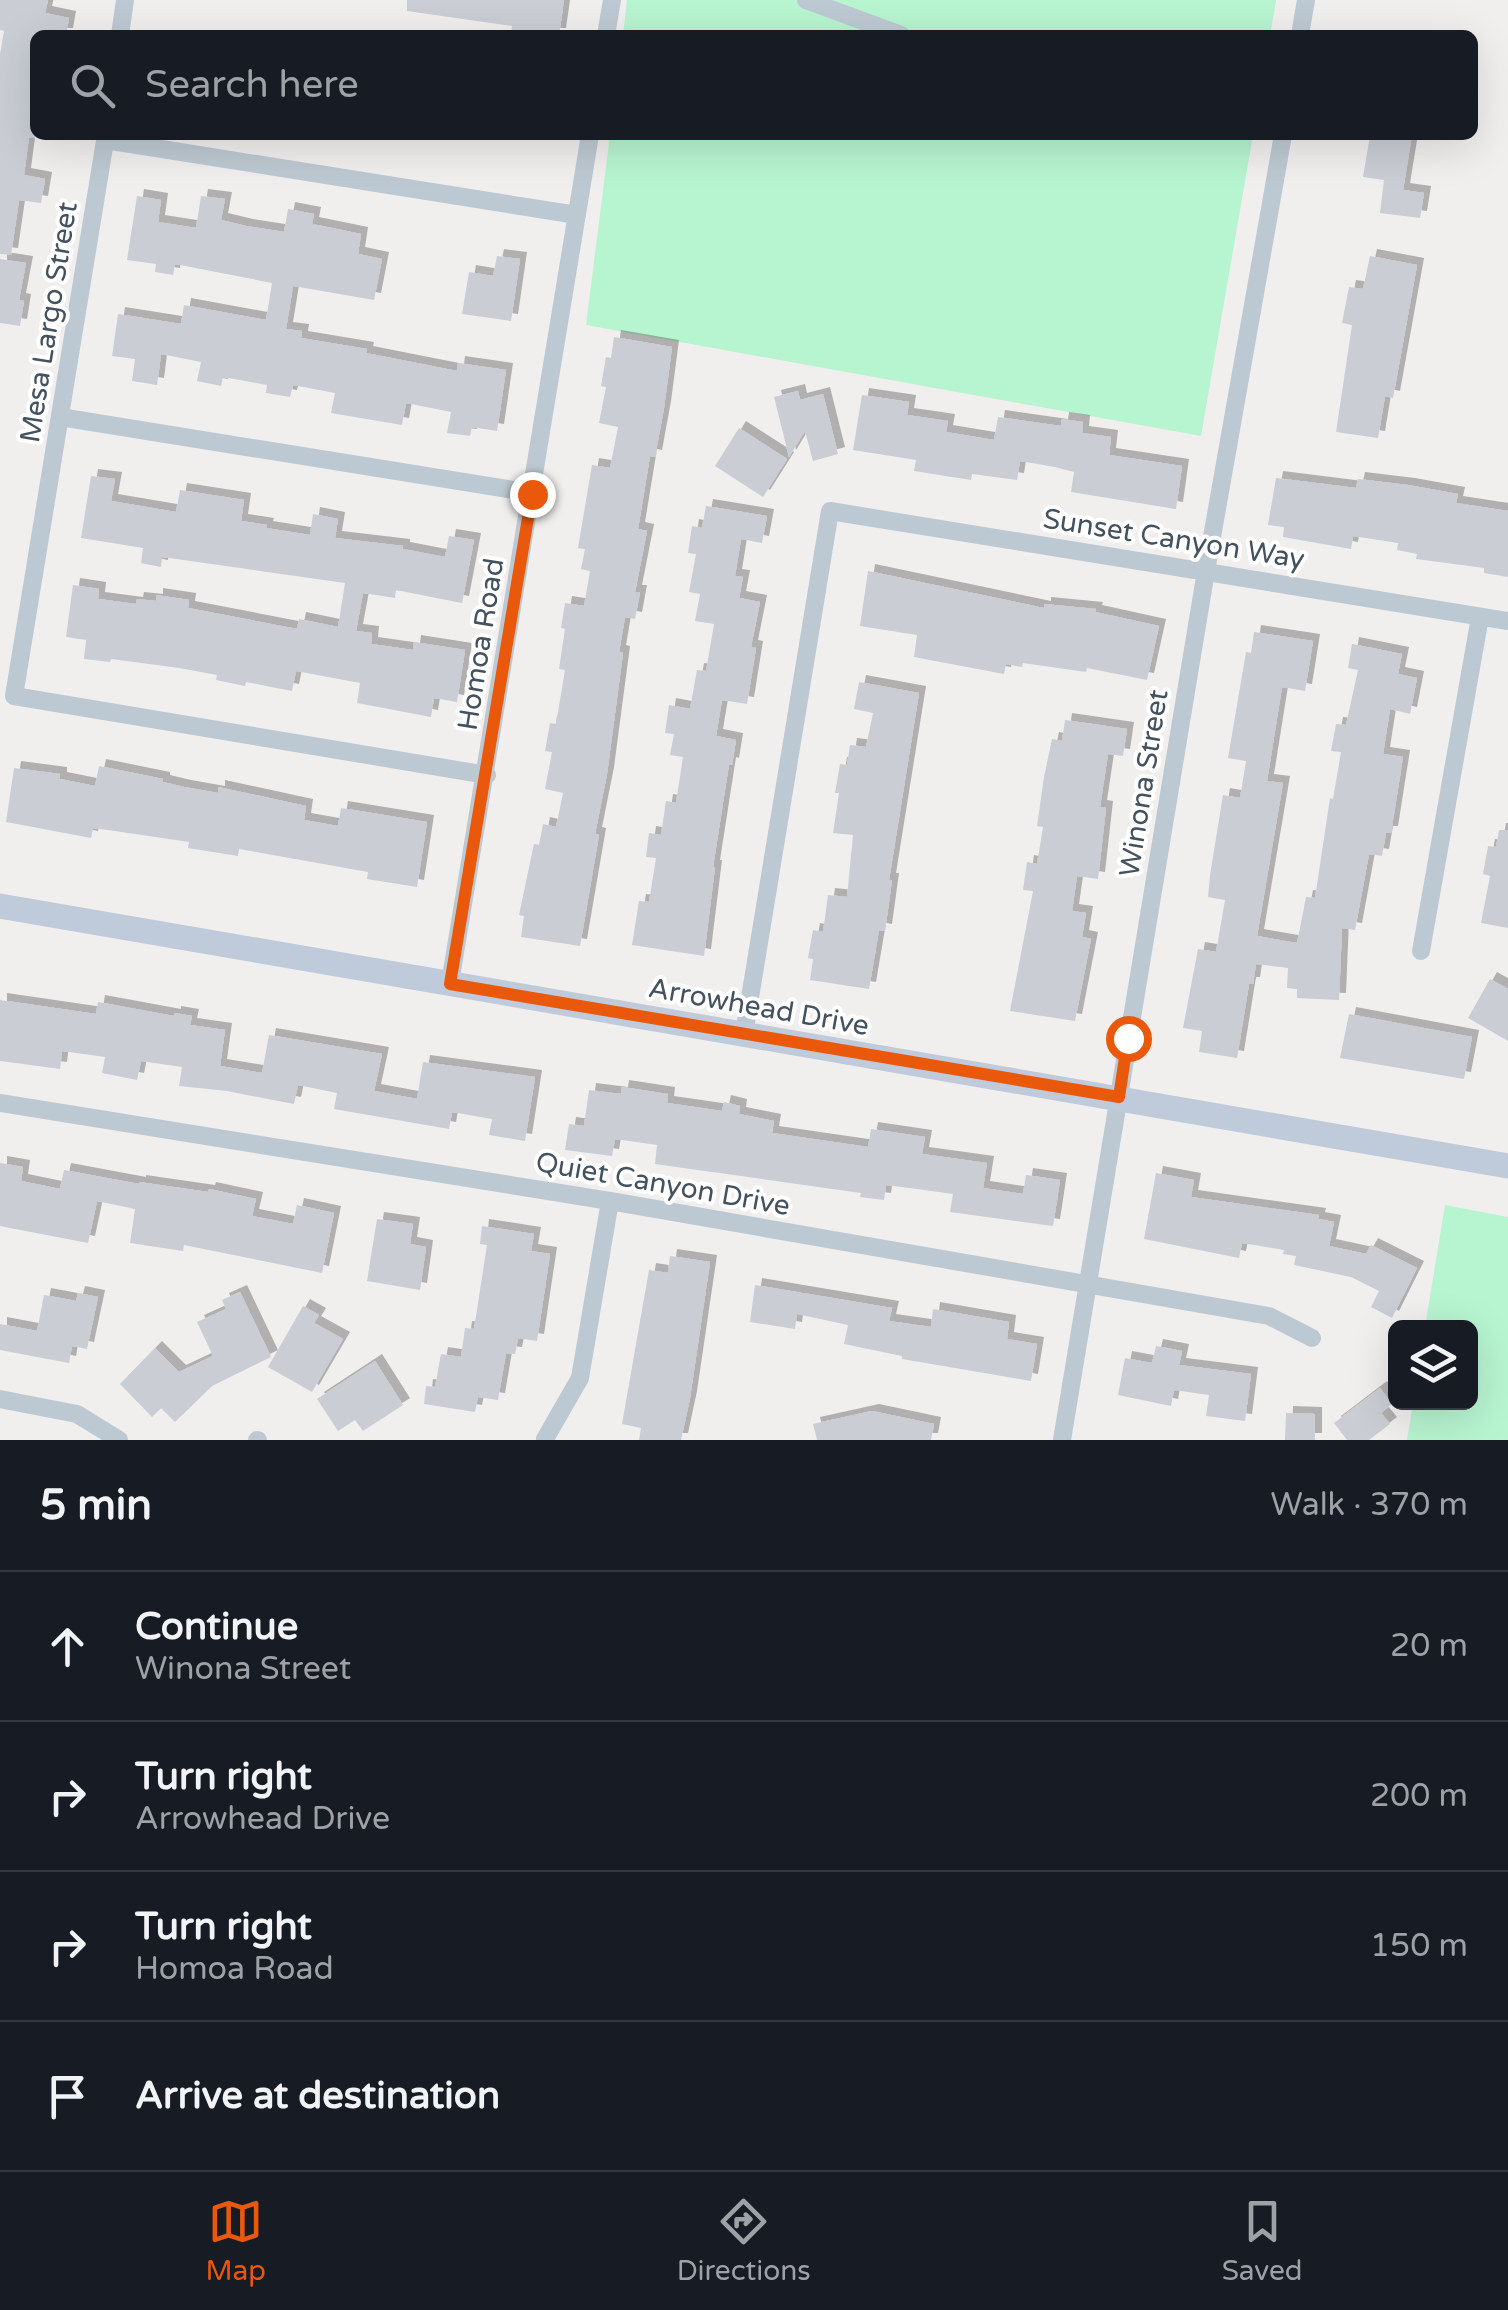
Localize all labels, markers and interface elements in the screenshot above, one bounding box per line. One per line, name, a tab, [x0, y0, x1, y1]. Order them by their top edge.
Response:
search box	[30, 30, 1478, 140]
icon: search	[65, 58, 120, 113]
text: Search here	[145, 62, 359, 108]
street label: Mesa Largo Street	[13, 199, 85, 445]
route end	[510, 472, 556, 518]
street label: Sunset Canyon Way	[1041, 502, 1307, 576]
street label: Homoa Road	[451, 556, 511, 733]
street label: Winona Street	[1112, 687, 1176, 879]
street label: Arrowhead Drive	[646, 971, 872, 1043]
route start	[1106, 1016, 1152, 1062]
street label: Quiet Canyon Drive	[533, 1145, 793, 1223]
map controls	[1388, 1320, 1478, 1410]
button: layers	[1388, 1320, 1478, 1410]
text: 5 min	[40, 1480, 152, 1531]
text: Walk · 370 m	[1271, 1486, 1468, 1524]
text: Continue	[135, 1604, 298, 1650]
icon: ahead	[40, 1619, 95, 1674]
text: 20 m	[1390, 1627, 1468, 1665]
text: Winona Street	[135, 1650, 351, 1688]
text: Turn right	[135, 1754, 312, 1800]
icon: right	[40, 1769, 95, 1824]
text: 200 m	[1370, 1777, 1468, 1815]
text: Arrowhead Drive	[135, 1800, 390, 1838]
text: Turn right	[135, 1904, 312, 1950]
icon: right	[40, 1919, 95, 1974]
text: 150 m	[1370, 1927, 1468, 1965]
text: Homoa Road	[135, 1950, 334, 1988]
icon: arrive	[40, 2069, 95, 2124]
text: Arrive at destination	[135, 2073, 500, 2119]
tab: Map	[205, 2194, 266, 2288]
tab: Directions	[677, 2194, 811, 2288]
tab: Saved	[1222, 2194, 1303, 2288]

